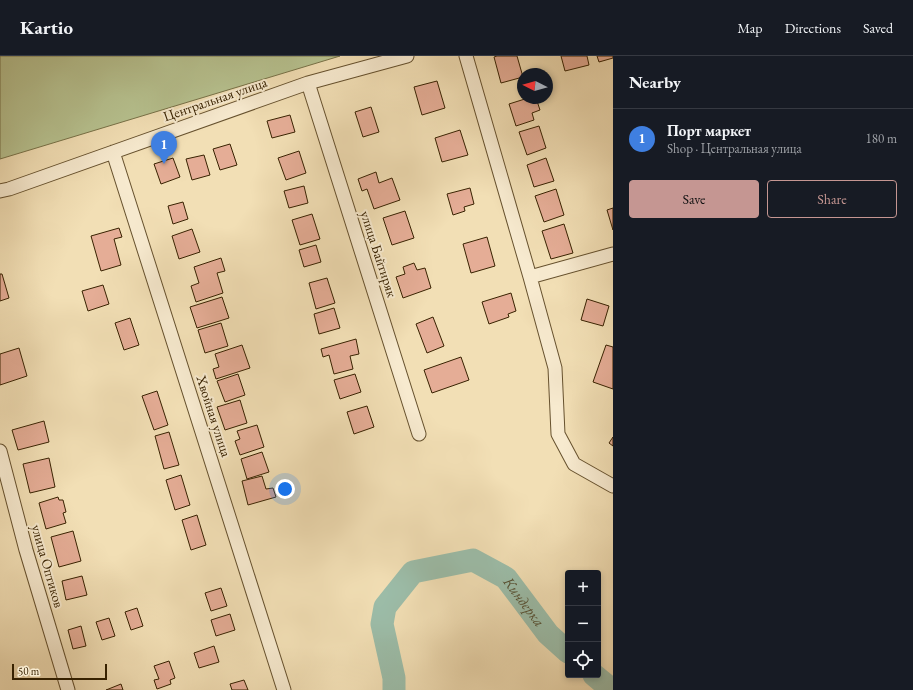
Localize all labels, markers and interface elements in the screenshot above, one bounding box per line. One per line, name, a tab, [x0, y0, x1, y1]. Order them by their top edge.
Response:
text: Kartio	[20, 15, 73, 40]
text: Map	[737, 19, 763, 37]
text: Directions	[785, 19, 841, 37]
text: Saved	[863, 19, 893, 37]
north arrow	[517, 68, 553, 104]
text: Nearby	[629, 71, 681, 93]
street label: Центральная улица	[161, 73, 270, 125]
text: Порт маркет	[667, 121, 751, 140]
text: 1	[639, 130, 645, 147]
text: 180 m	[866, 130, 897, 147]
pin: 1	[151, 131, 177, 164]
text: Shop · Центральная улица	[667, 140, 802, 157]
button: Save	[629, 180, 759, 218]
button: Share	[767, 180, 897, 218]
street label: улица Байтиряк	[357, 209, 402, 300]
street label: Хвойная улица	[192, 372, 236, 459]
your location	[275, 479, 295, 499]
street label: улица Оптиков	[28, 522, 68, 610]
map controls	[565, 570, 601, 678]
button: +	[565, 570, 601, 606]
water label: Киндерка	[499, 572, 549, 630]
button: −	[565, 606, 601, 642]
button: locate	[565, 642, 601, 678]
scale bar	[12, 662, 107, 681]
text: 50 m	[18, 664, 39, 678]

